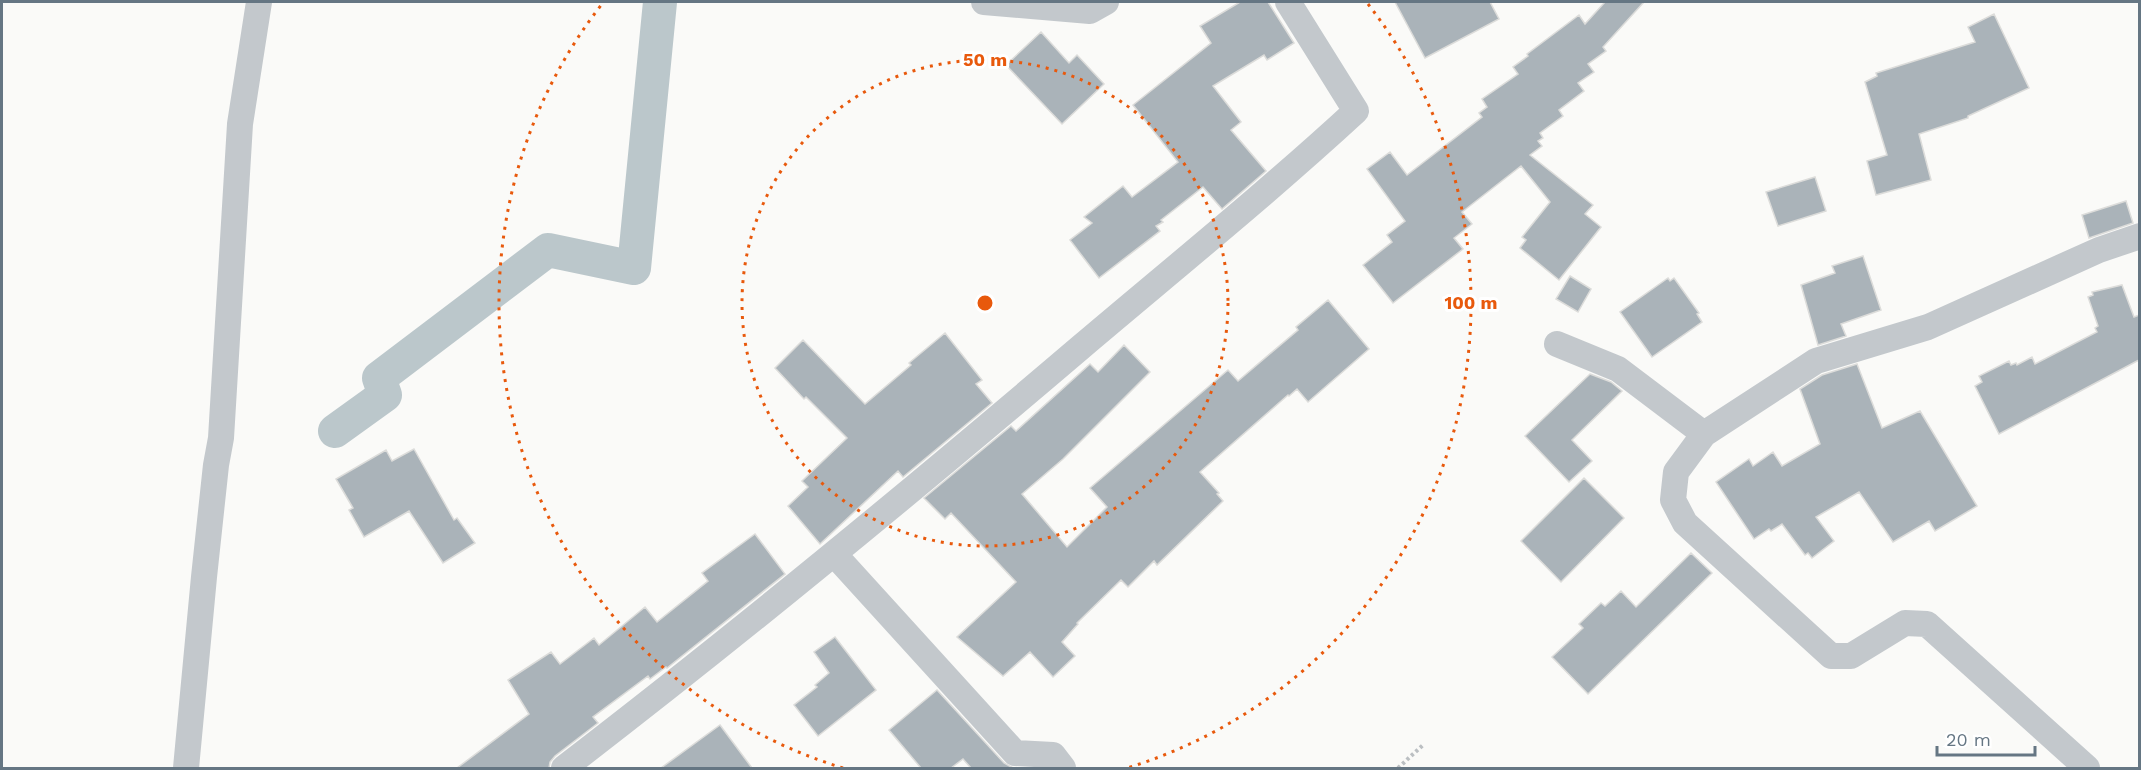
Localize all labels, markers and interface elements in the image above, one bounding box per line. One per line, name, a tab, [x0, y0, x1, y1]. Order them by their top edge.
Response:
text: 50 m	[963, 49, 1007, 70]
text: 100 m	[1444, 292, 1498, 313]
centre of rings	[975, 293, 995, 313]
scale bar	[1937, 719, 2034, 757]
text: 20 m	[1946, 729, 1991, 750]

